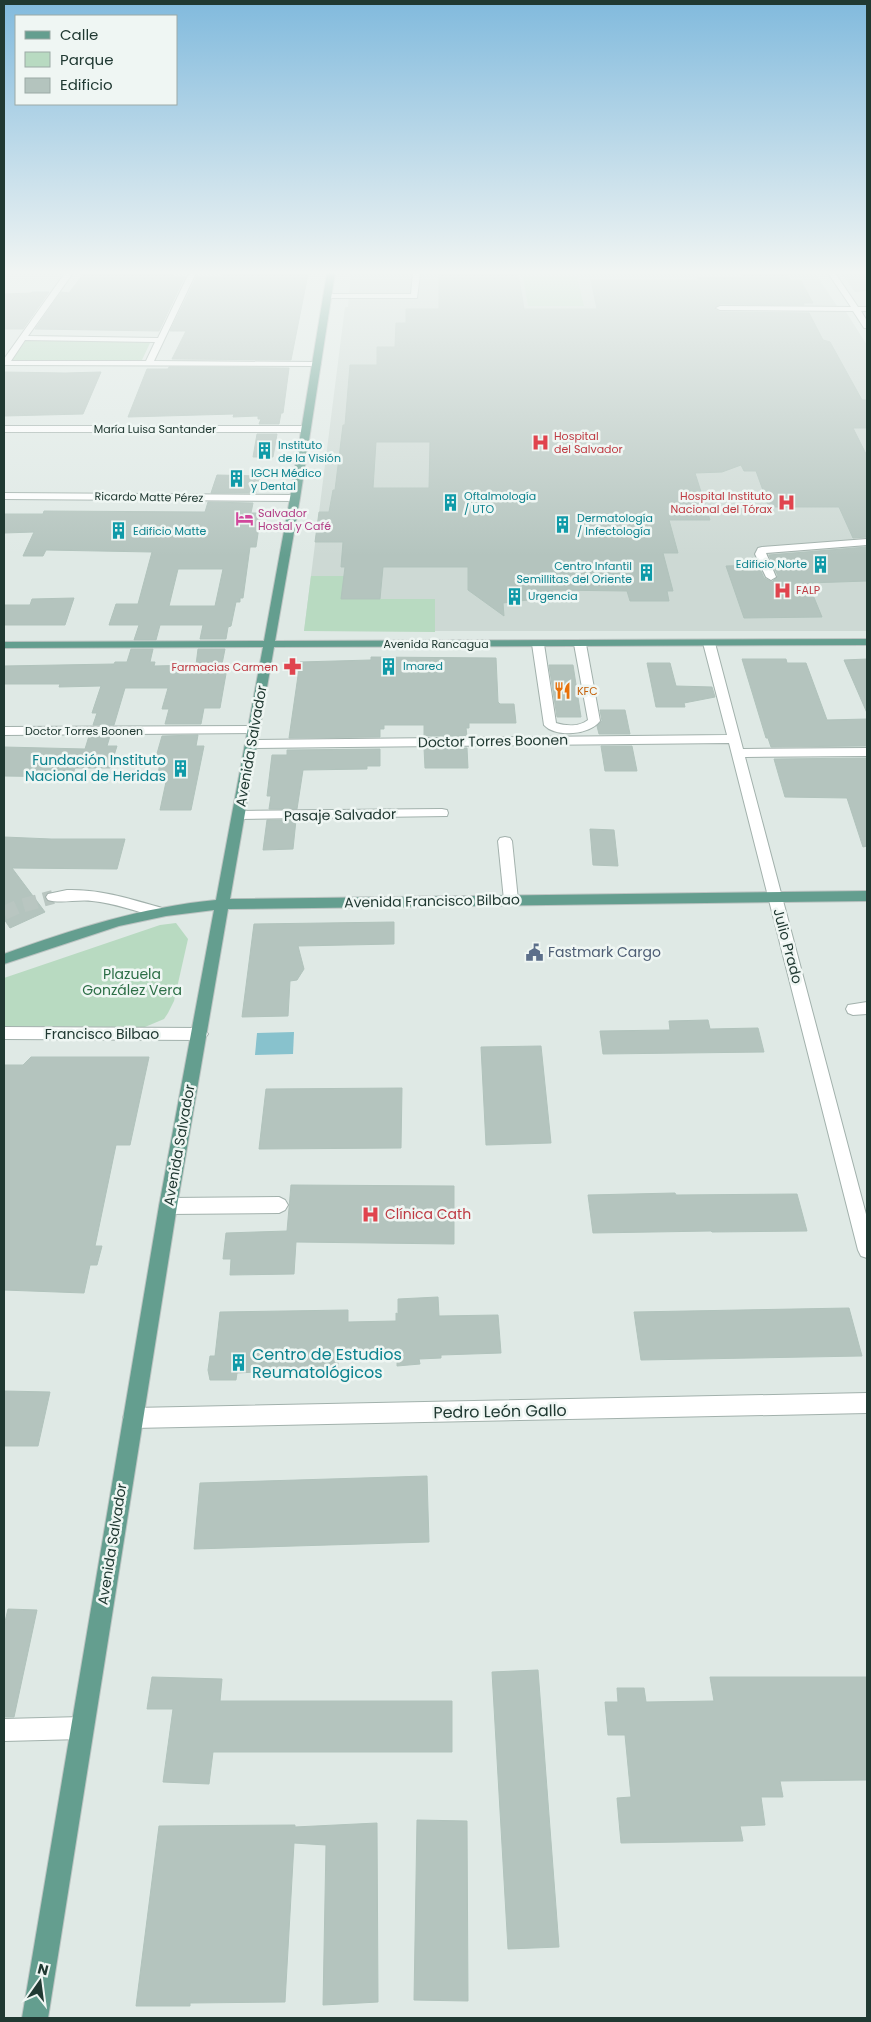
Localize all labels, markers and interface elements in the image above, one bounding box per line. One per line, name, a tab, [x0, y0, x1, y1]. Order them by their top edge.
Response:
legend	[15, 15, 178, 105]
text: Calle	[60, 24, 98, 45]
text: Parque	[60, 49, 113, 70]
text: Edificio	[60, 74, 113, 95]
street label: María Luisa Santander	[94, 421, 216, 437]
place label: Hospital del Salvador	[554, 428, 623, 457]
hospital icon: Hospital del Salvador	[530, 432, 550, 452]
place label: Instituto de la Visión	[278, 437, 341, 466]
building icon: Instituto de la Visión	[254, 441, 274, 461]
place label: IGCH Médico y Dental	[251, 465, 321, 494]
building icon: IGCH Médico y Dental	[227, 469, 247, 489]
street label: Ricardo Matte Pérez	[94, 488, 204, 506]
place label: Oftalmología / UTO	[464, 488, 536, 517]
place label: Hospital Instituto Nacional del Tórax	[671, 488, 773, 517]
building icon: Oftalmología / UTO	[440, 492, 460, 512]
hospital icon: Hospital Instituto Nacional del Tórax	[776, 492, 796, 512]
place label: Salvador Hostal y Café	[258, 505, 331, 534]
hotel icon: Salvador Hostal y Café	[234, 509, 254, 529]
place label: Dermatología / Infectología	[577, 510, 653, 539]
building icon: Dermatología / Infectología	[553, 514, 573, 534]
building icon: Edificio Matte	[109, 521, 129, 541]
place label: Edificio Matte	[133, 523, 206, 539]
building icon: Edificio Norte	[811, 554, 831, 574]
place label: Edificio Norte	[736, 556, 807, 572]
place label: Centro Infantil Semillitas del Oriente	[516, 558, 632, 587]
building icon: Centro Infantil Semillitas del Oriente	[636, 562, 656, 582]
hospital icon: FALP	[772, 580, 792, 600]
place label: FALP	[796, 582, 820, 598]
building icon: Urgencia	[504, 586, 524, 606]
place label: Urgencia	[528, 588, 578, 604]
street label: Avenida Rancagua	[383, 636, 489, 652]
building icon: Imared	[379, 656, 399, 676]
pharmacy icon: Farmacias Carmen	[282, 657, 302, 677]
place label: Imared	[403, 658, 443, 674]
place label: Farmacias Carmen	[171, 659, 278, 675]
restaurant icon: KFC	[553, 681, 573, 701]
place label: KFC	[577, 683, 598, 699]
street label: Avenida Salvador	[230, 684, 272, 808]
street label: Doctor Torres Boonen	[25, 723, 143, 739]
street label: Doctor Torres Boonen	[418, 730, 568, 752]
place label: Fundación Instituto Nacional de Heridas	[25, 750, 166, 786]
building icon: Fundación Instituto Nacional de Heridas	[170, 758, 190, 778]
street label: Pasaje Salvador	[284, 804, 396, 826]
street label: Avenida Francisco Bilbao	[344, 889, 520, 913]
street label: Julio Prado	[768, 906, 808, 986]
public building icon: Fastmark Cargo	[524, 942, 544, 962]
place label: Fastmark Cargo	[548, 942, 661, 962]
park label: Plazuela González Vera	[82, 964, 182, 1000]
street label: Francisco Bilbao	[45, 1024, 159, 1044]
street label: Avenida Salvador	[158, 1083, 200, 1207]
hospital icon: Clínica Cath	[361, 1204, 381, 1224]
place label: Clínica Cath	[385, 1204, 471, 1224]
place label: Centro de Estudios Reumatológicos	[252, 1343, 402, 1384]
building icon: Centro de Estudios Reumatológicos	[228, 1353, 248, 1373]
street label: Pedro León Gallo	[433, 1399, 567, 1424]
street label: Avenida Salvador	[92, 1482, 132, 1606]
north arrow	[15, 1957, 65, 2007]
text: N	[36, 1958, 51, 1980]

